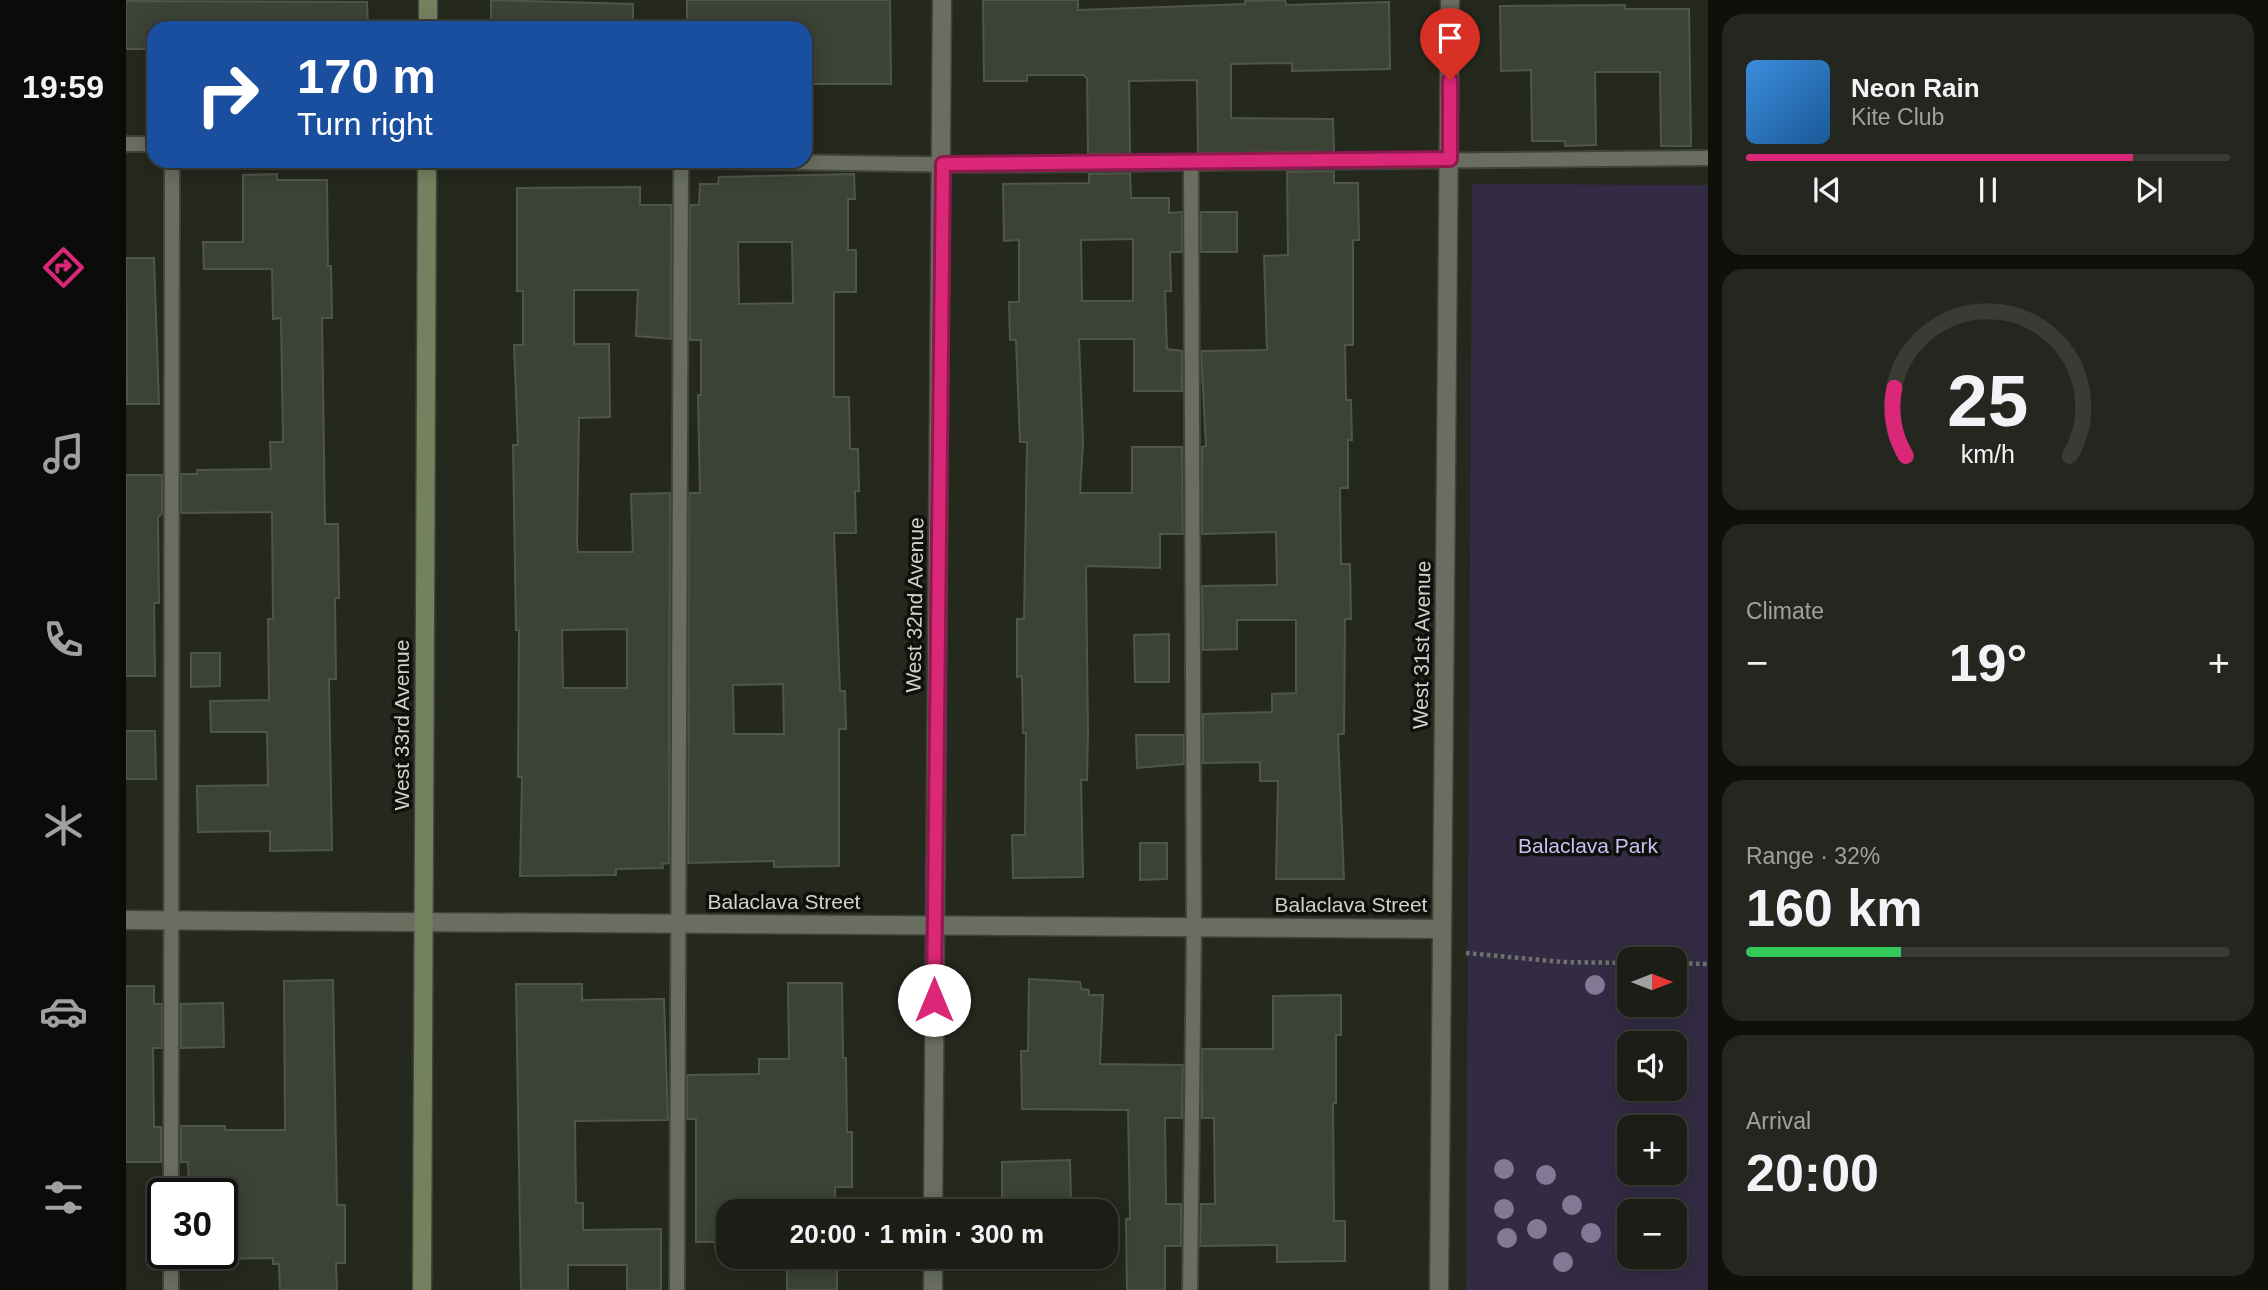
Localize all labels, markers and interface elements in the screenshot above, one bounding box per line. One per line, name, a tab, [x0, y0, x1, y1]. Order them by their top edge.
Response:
pin	[1420, 8, 1480, 80]
icon: arrive	[1431, 19, 1469, 57]
icon: right	[182, 49, 273, 140]
text: 170 m	[297, 49, 436, 103]
text: 19:59	[22, 69, 104, 105]
text: Neon Rain	[1851, 73, 1980, 103]
text: Kite Club	[1851, 104, 1944, 130]
text: Turn right	[297, 106, 433, 142]
icon: previous	[1808, 171, 1846, 209]
icon: pause	[1969, 171, 2007, 209]
icon: next	[2130, 171, 2168, 209]
icon: directions	[39, 243, 88, 292]
text: 25	[1948, 360, 2028, 441]
icon: music	[39, 429, 88, 478]
text: km/h	[1961, 440, 2015, 468]
street label: West 32nd Avenue	[901, 517, 928, 693]
street label: West 31st Avenue	[1409, 561, 1434, 729]
text: Climate	[1746, 598, 1824, 624]
icon: phone	[39, 615, 88, 664]
text: 19°	[1949, 634, 2027, 692]
street label: West 33rd Avenue	[390, 640, 413, 810]
text: −	[1746, 642, 1768, 684]
text: +	[2208, 642, 2230, 684]
icon: climate	[39, 801, 88, 850]
park label: Balaclava Park	[1518, 834, 1659, 857]
text: Range · 32%	[1746, 843, 1880, 869]
text: 160 km	[1746, 879, 1922, 937]
street label: Balaclava Street	[708, 890, 861, 913]
street label: Balaclava Street	[1275, 893, 1428, 916]
north arrow	[1617, 947, 1687, 1017]
map controls	[1617, 947, 1687, 1269]
position arrow	[897, 963, 971, 1037]
icon: car	[39, 987, 88, 1036]
button: sound	[1617, 1031, 1687, 1101]
text: Arrival	[1746, 1108, 1811, 1134]
button: +	[1617, 1115, 1687, 1185]
text: 20:00	[1746, 1144, 1879, 1202]
icon: filters	[39, 1173, 88, 1222]
speed limit sign: 30	[147, 1178, 238, 1269]
button: −	[1617, 1199, 1687, 1269]
text: 20:00 · 1 min · 300 m	[790, 1219, 1044, 1249]

